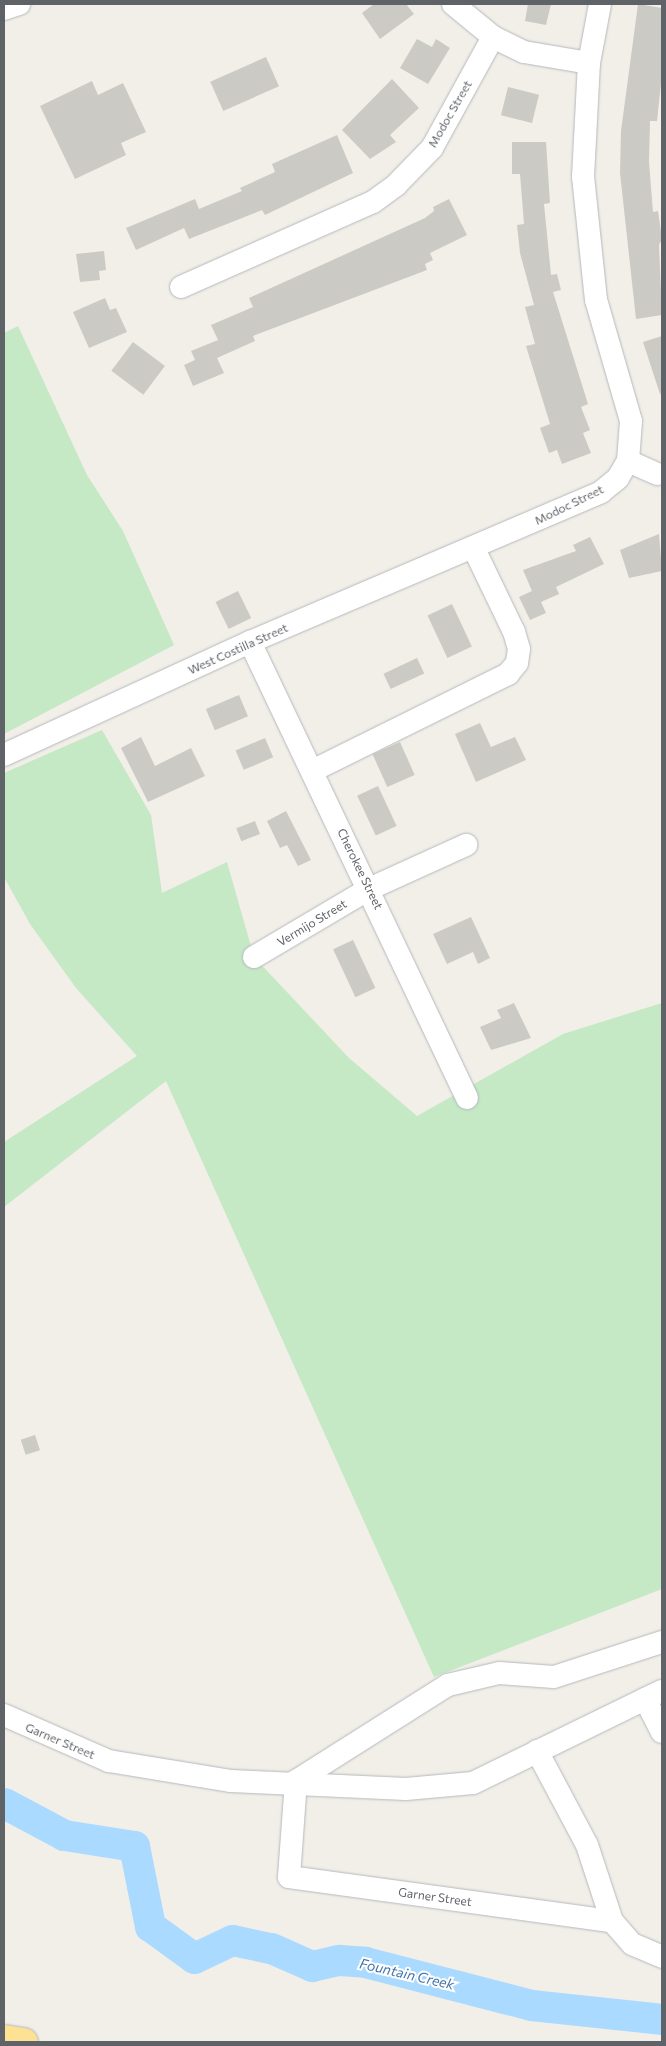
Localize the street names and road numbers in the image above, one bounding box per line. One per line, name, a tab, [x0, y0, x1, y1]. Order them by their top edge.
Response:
street label: Modoc Street	[425, 78, 475, 150]
street label: Modoc Street	[532, 482, 606, 528]
street label: West Costilla Street	[186, 621, 290, 677]
street label: Cherokee Street	[334, 826, 386, 912]
street label: Vermijo Street	[275, 897, 349, 949]
street label: Garner Street	[23, 1720, 97, 1762]
street label: Garner Street	[397, 1885, 473, 1909]

